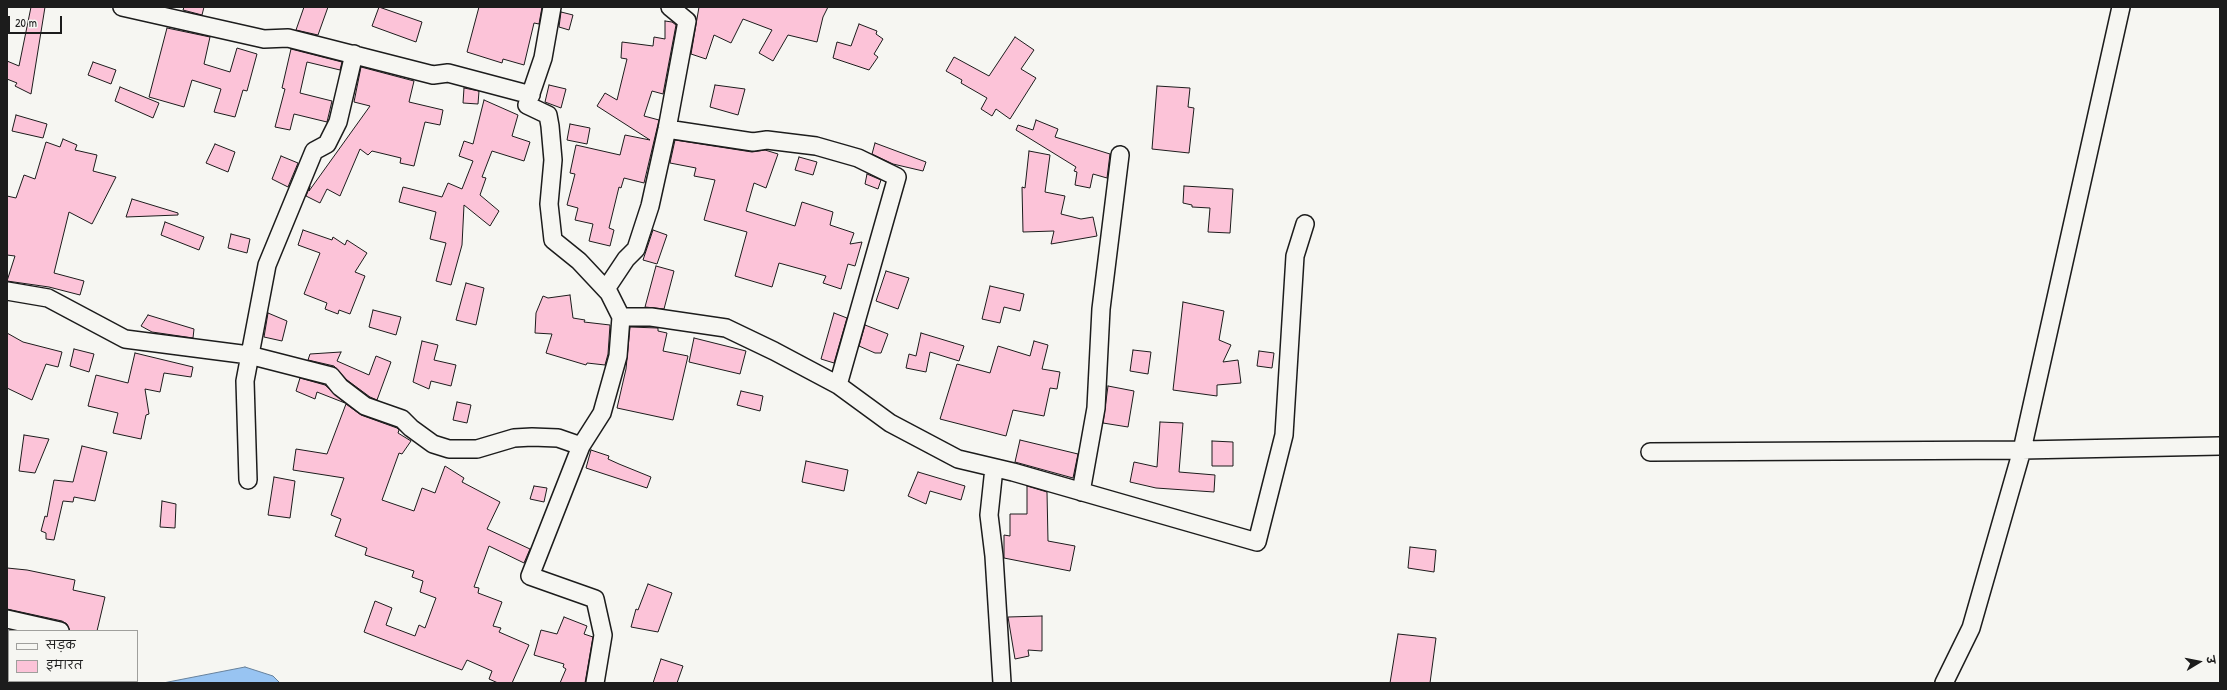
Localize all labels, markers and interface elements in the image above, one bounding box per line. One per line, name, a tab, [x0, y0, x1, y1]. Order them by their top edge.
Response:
scale bar	[10, 8, 64, 34]
text: 20 m	[15, 14, 37, 31]
legend	[8, 630, 138, 682]
text: सड़क	[46, 636, 76, 653]
north arrow	[2179, 642, 2219, 682]
text: उ	[2203, 655, 2218, 665]
text: इमारत	[46, 656, 83, 673]

